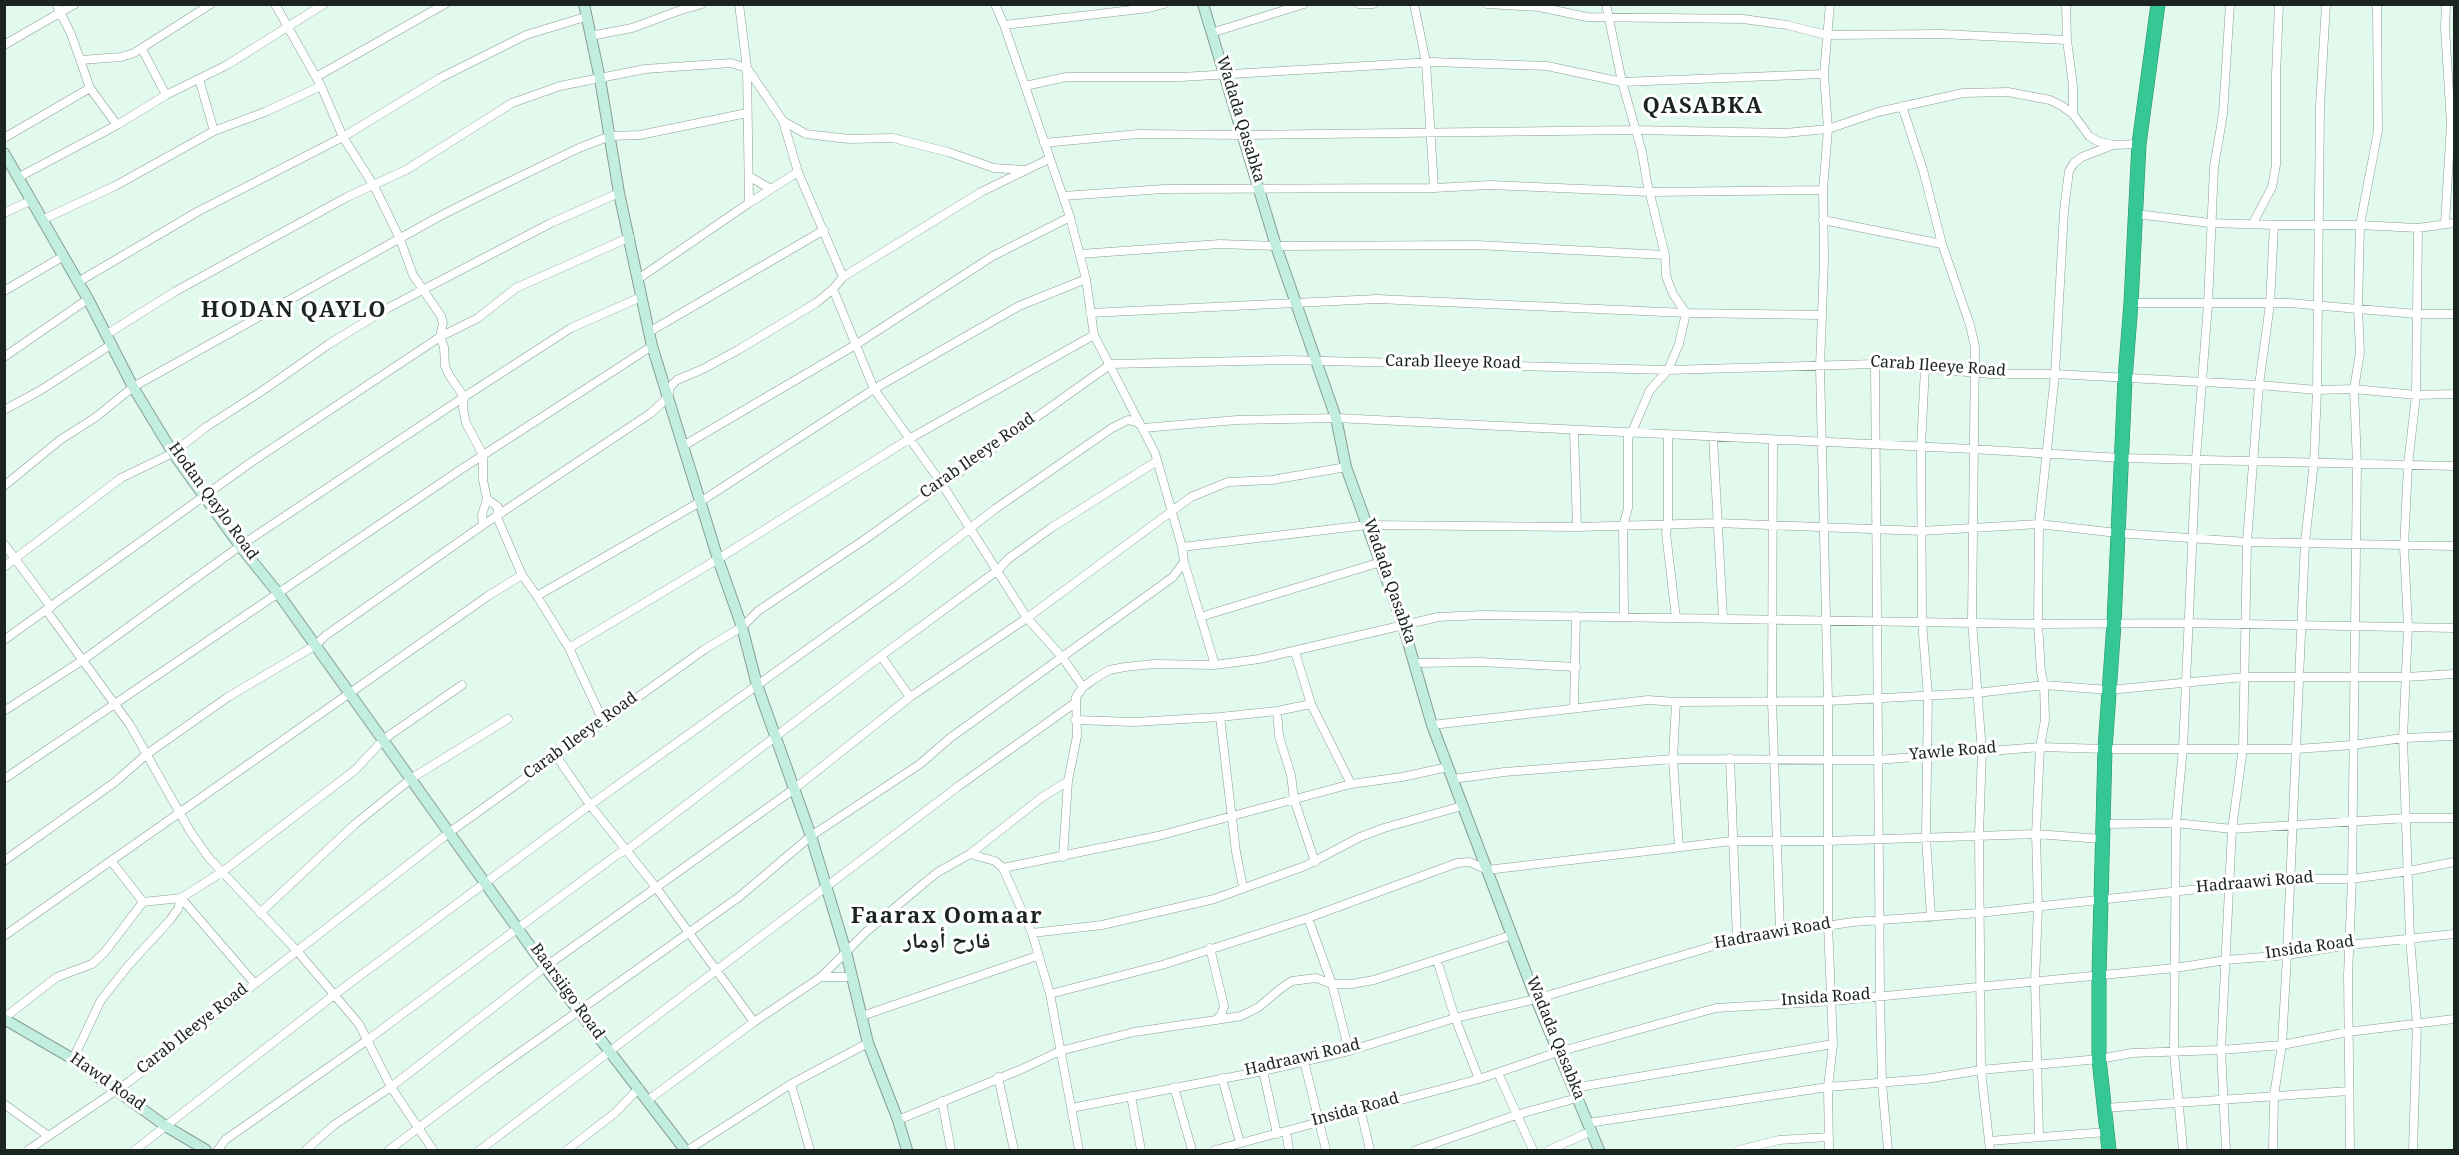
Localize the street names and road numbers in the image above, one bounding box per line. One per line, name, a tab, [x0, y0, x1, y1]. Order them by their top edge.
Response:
street label: Wadada Qasabka	[1210, 54, 1266, 186]
street label: Carab Ileeye Road	[1385, 354, 1521, 376]
street label: Carab Ileeye Road	[1870, 355, 2006, 383]
street label: Carab Ileeye Road	[918, 411, 1040, 505]
street label: Hodan Qaylo Road	[162, 441, 260, 565]
street label: Wadada Qasabka	[1357, 517, 1417, 647]
street label: Carab Ileeye Road	[521, 690, 643, 786]
street label: Yawle Road	[1909, 741, 1997, 767]
street label: Hadraawi Road	[2196, 870, 2314, 900]
street label: Hadraawi Road	[1713, 916, 1833, 956]
street label: Insida Road	[2264, 934, 2356, 966]
street label: Baarsiigo Road	[524, 941, 606, 1045]
street label: Wadada Qasabka	[1520, 975, 1586, 1103]
street label: Carab Ileeye Road	[135, 982, 253, 1080]
street label: Insida Road	[1781, 987, 1871, 1013]
street label: Hadraawi Road	[1243, 1037, 1363, 1083]
street label: Hawd Road	[65, 1051, 147, 1117]
street label: Insida Road	[1310, 1091, 1402, 1133]

